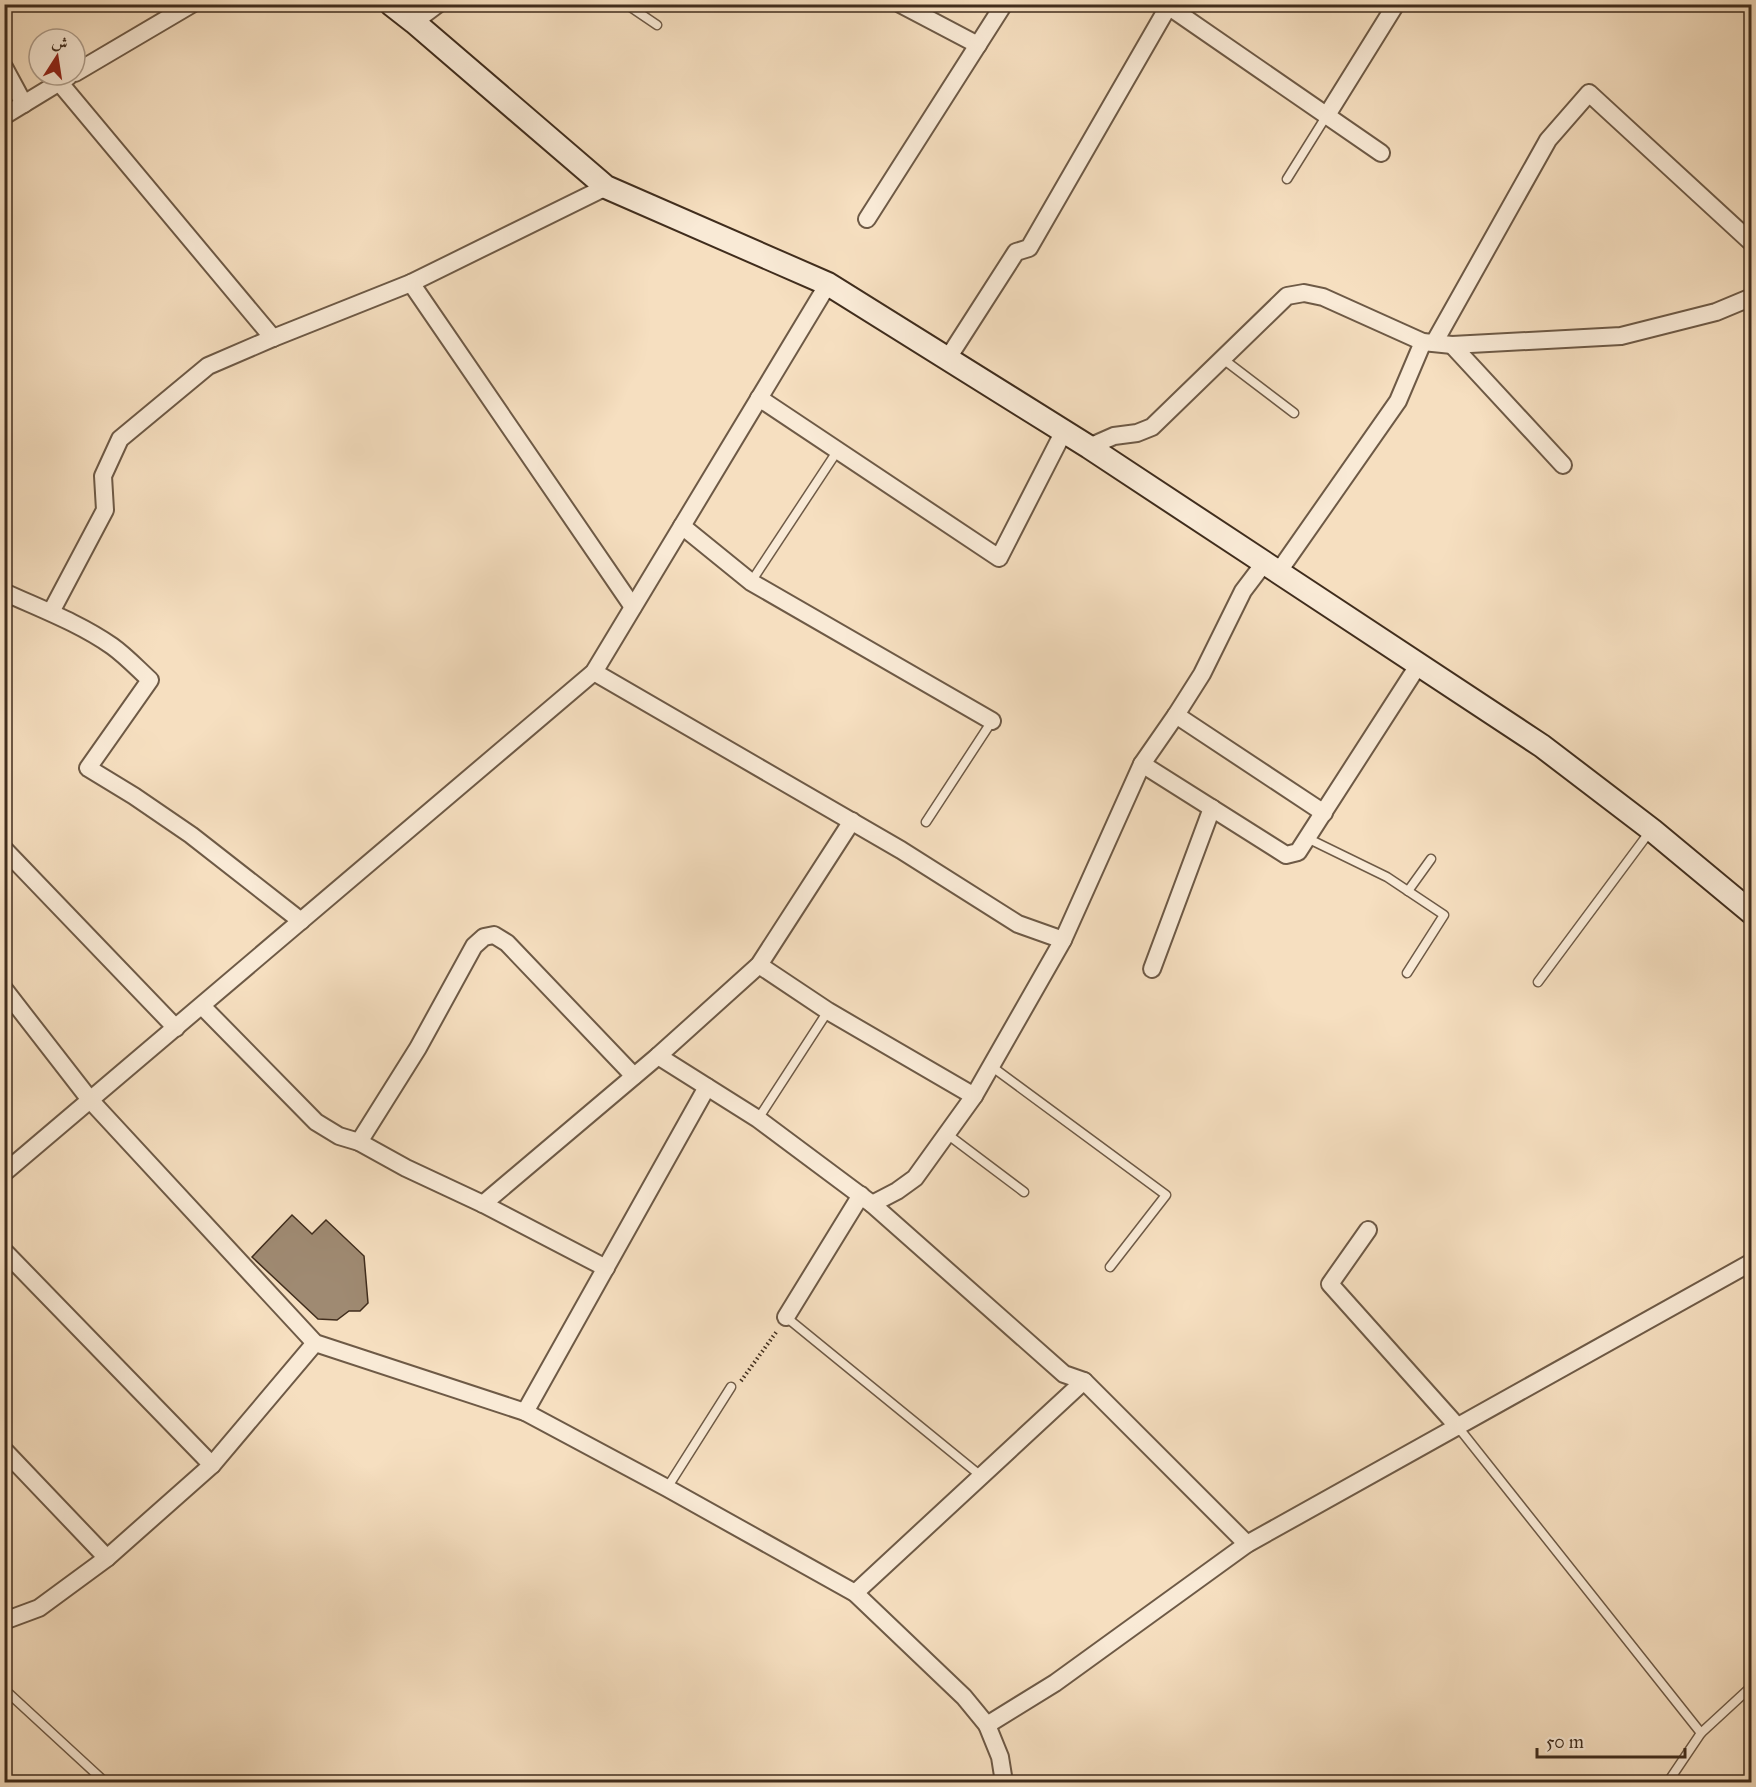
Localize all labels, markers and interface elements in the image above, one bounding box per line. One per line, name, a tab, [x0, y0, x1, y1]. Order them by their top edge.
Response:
north arrow	[27, 27, 87, 87]
text: ش	[50, 32, 70, 54]
scale bar	[1537, 1721, 1686, 1759]
text: 50 m	[1546, 1731, 1584, 1753]

